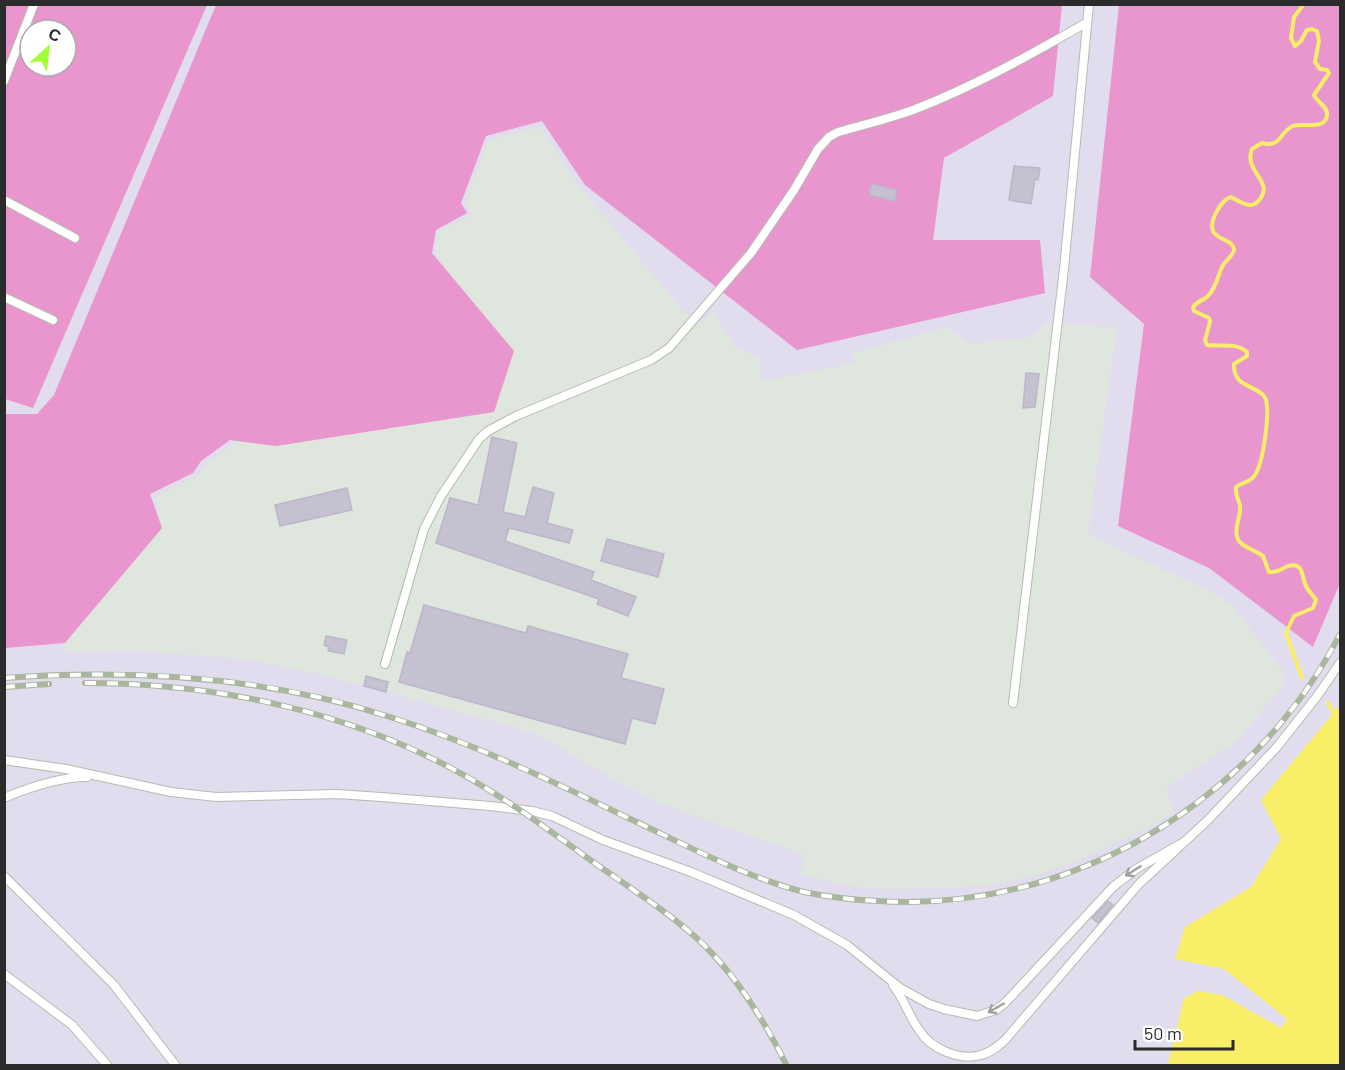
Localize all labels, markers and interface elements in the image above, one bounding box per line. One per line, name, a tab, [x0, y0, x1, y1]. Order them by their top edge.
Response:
north arrow	[18, 18, 78, 78]
text: С	[46, 23, 65, 45]
one-way arrow	[1125, 866, 1142, 878]
one-way arrow	[988, 1003, 1005, 1015]
scale bar	[1135, 1013, 1232, 1051]
text: 50 m	[1144, 1022, 1182, 1044]

